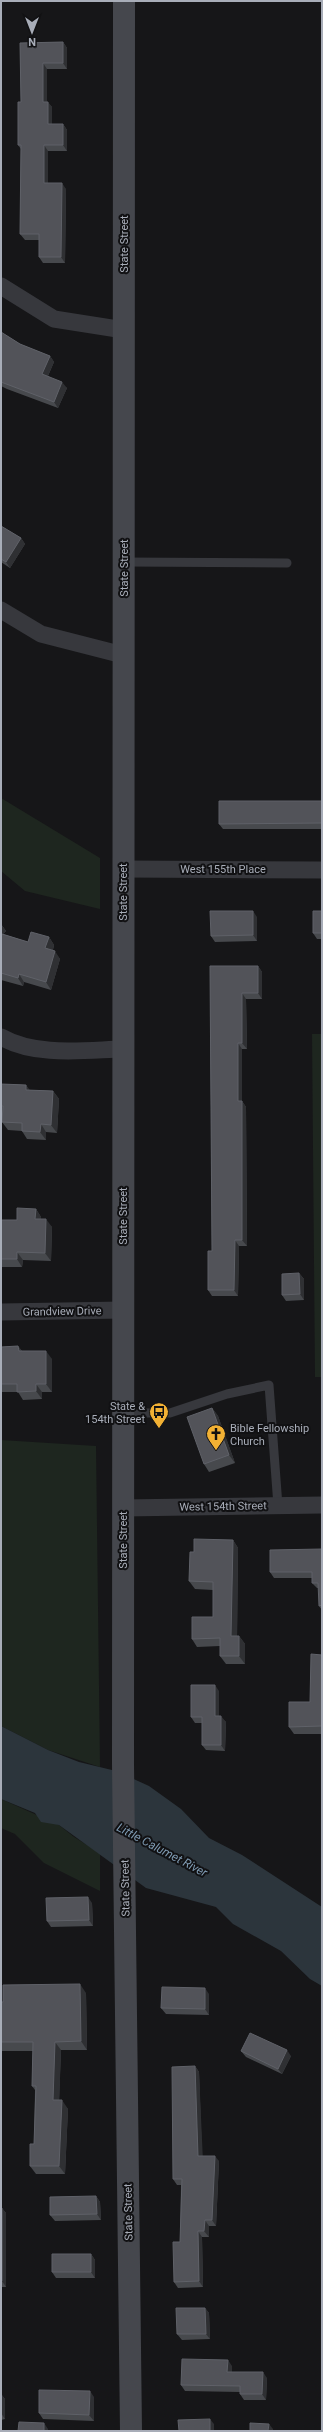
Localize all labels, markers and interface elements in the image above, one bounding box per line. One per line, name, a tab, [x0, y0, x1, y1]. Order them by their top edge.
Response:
north arrow	[12, 12, 52, 52]
text: N	[28, 35, 36, 48]
street label: State Street	[118, 215, 131, 273]
street label: State Street	[118, 539, 131, 597]
street label: State Street	[117, 863, 130, 921]
street label: West 155th Place	[180, 863, 266, 876]
street label: State Street	[117, 1187, 130, 1245]
street label: Grandview Drive	[22, 1304, 102, 1319]
place label: State & 154th Street	[85, 1400, 145, 1426]
bus stop icon: State & 154th Street	[148, 1401, 170, 1429]
place label: Bible Fellowship Church	[230, 1422, 309, 1448]
church icon: Bible Fellowship Church	[205, 1423, 227, 1451]
street label: West 154th Street	[179, 1499, 267, 1514]
street label: State Street	[117, 1511, 130, 1569]
water label: Little Calumet River	[114, 1820, 211, 1880]
street label: State Street	[118, 1859, 132, 1917]
street label: State Street	[121, 2183, 135, 2241]

